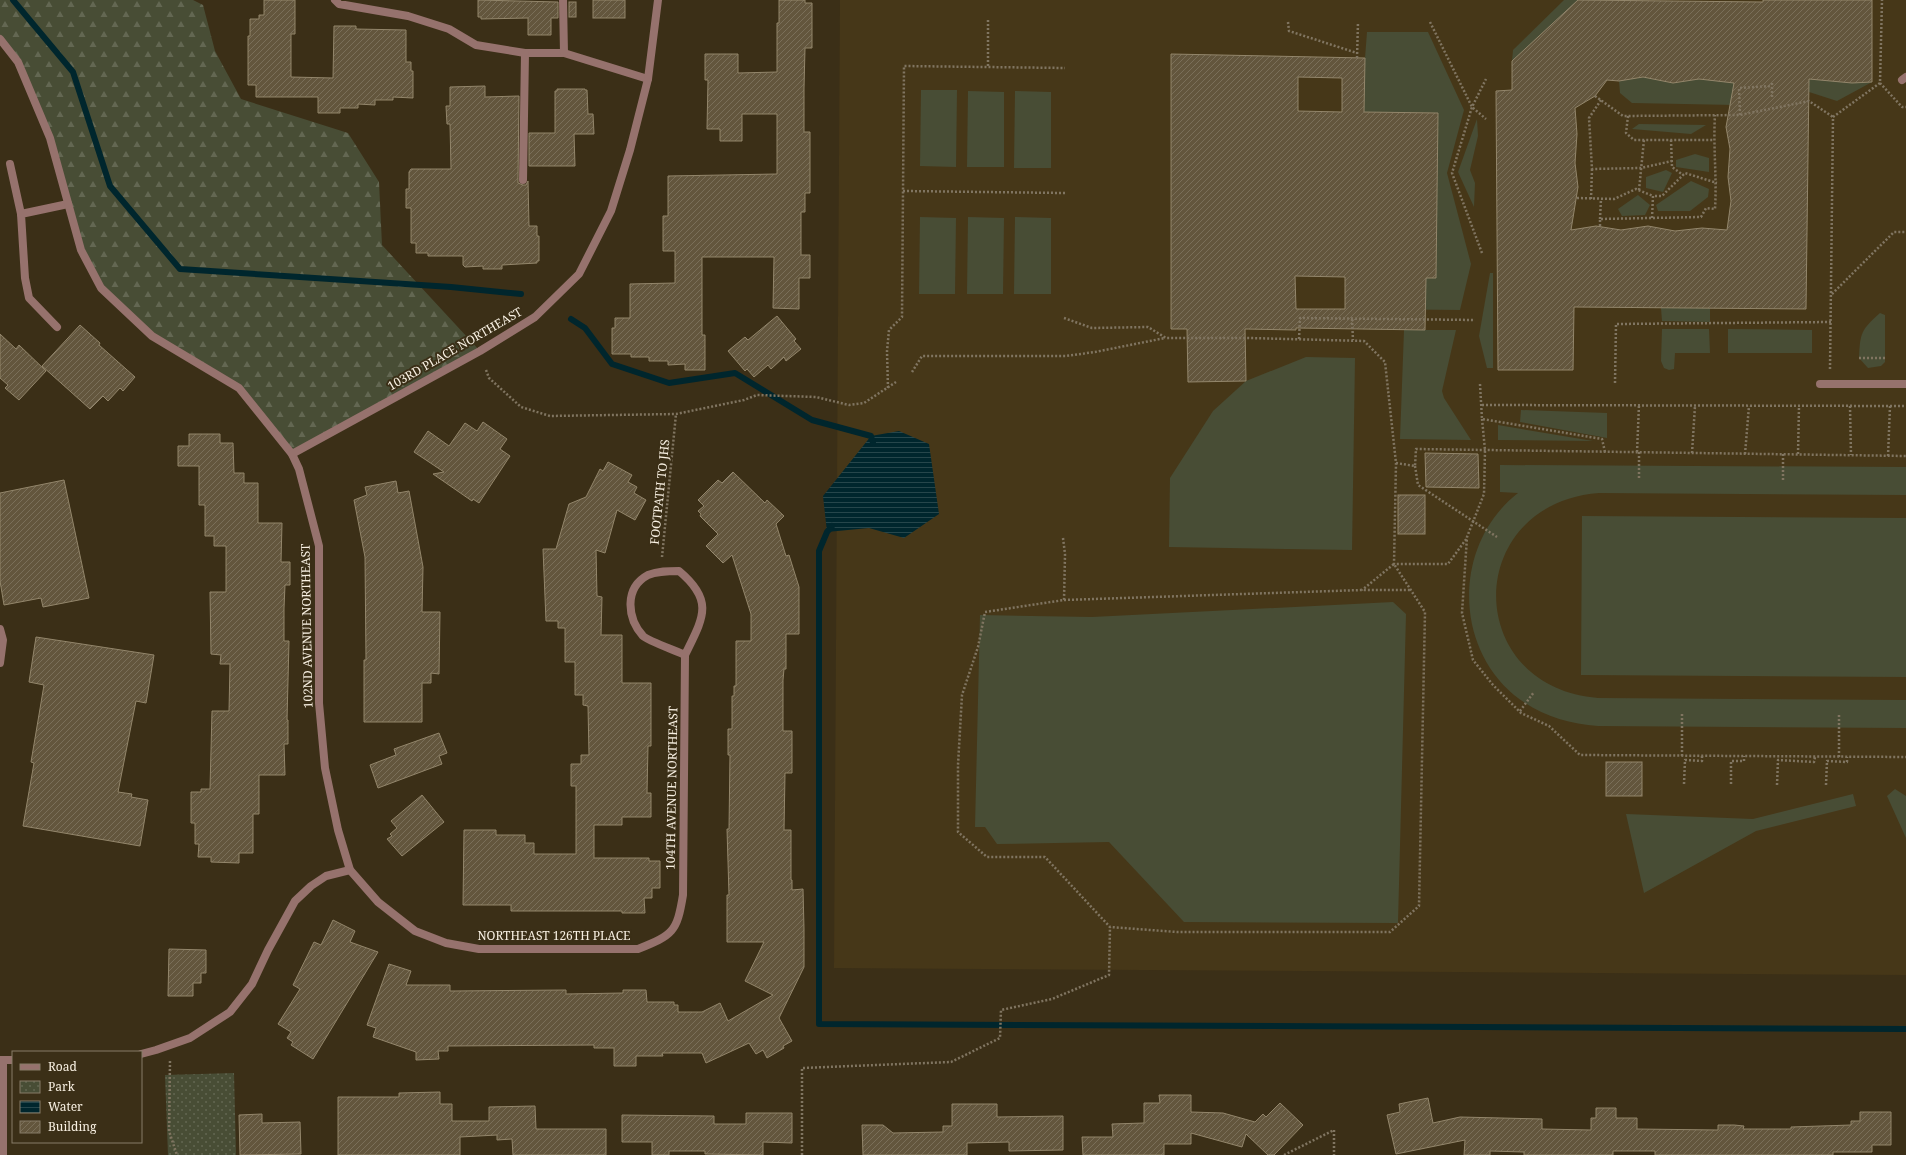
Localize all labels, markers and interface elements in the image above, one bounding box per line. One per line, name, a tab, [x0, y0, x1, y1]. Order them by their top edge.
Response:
street label: 103RD PLACE NORTHEAST	[384, 303, 526, 394]
street label: FOOTPATH TO JHS	[646, 438, 673, 545]
street label: 102ND AVENUE NORTHEAST	[297, 543, 316, 708]
street label: 104TH AVENUE NORTHEAST	[662, 705, 681, 870]
street label: NORTHEAST 126TH PLACE	[477, 927, 631, 944]
legend	[12, 1051, 142, 1143]
text: Road	[48, 1058, 78, 1075]
text: Park	[48, 1078, 76, 1095]
text: Water	[48, 1098, 83, 1115]
text: Building	[48, 1118, 97, 1135]

